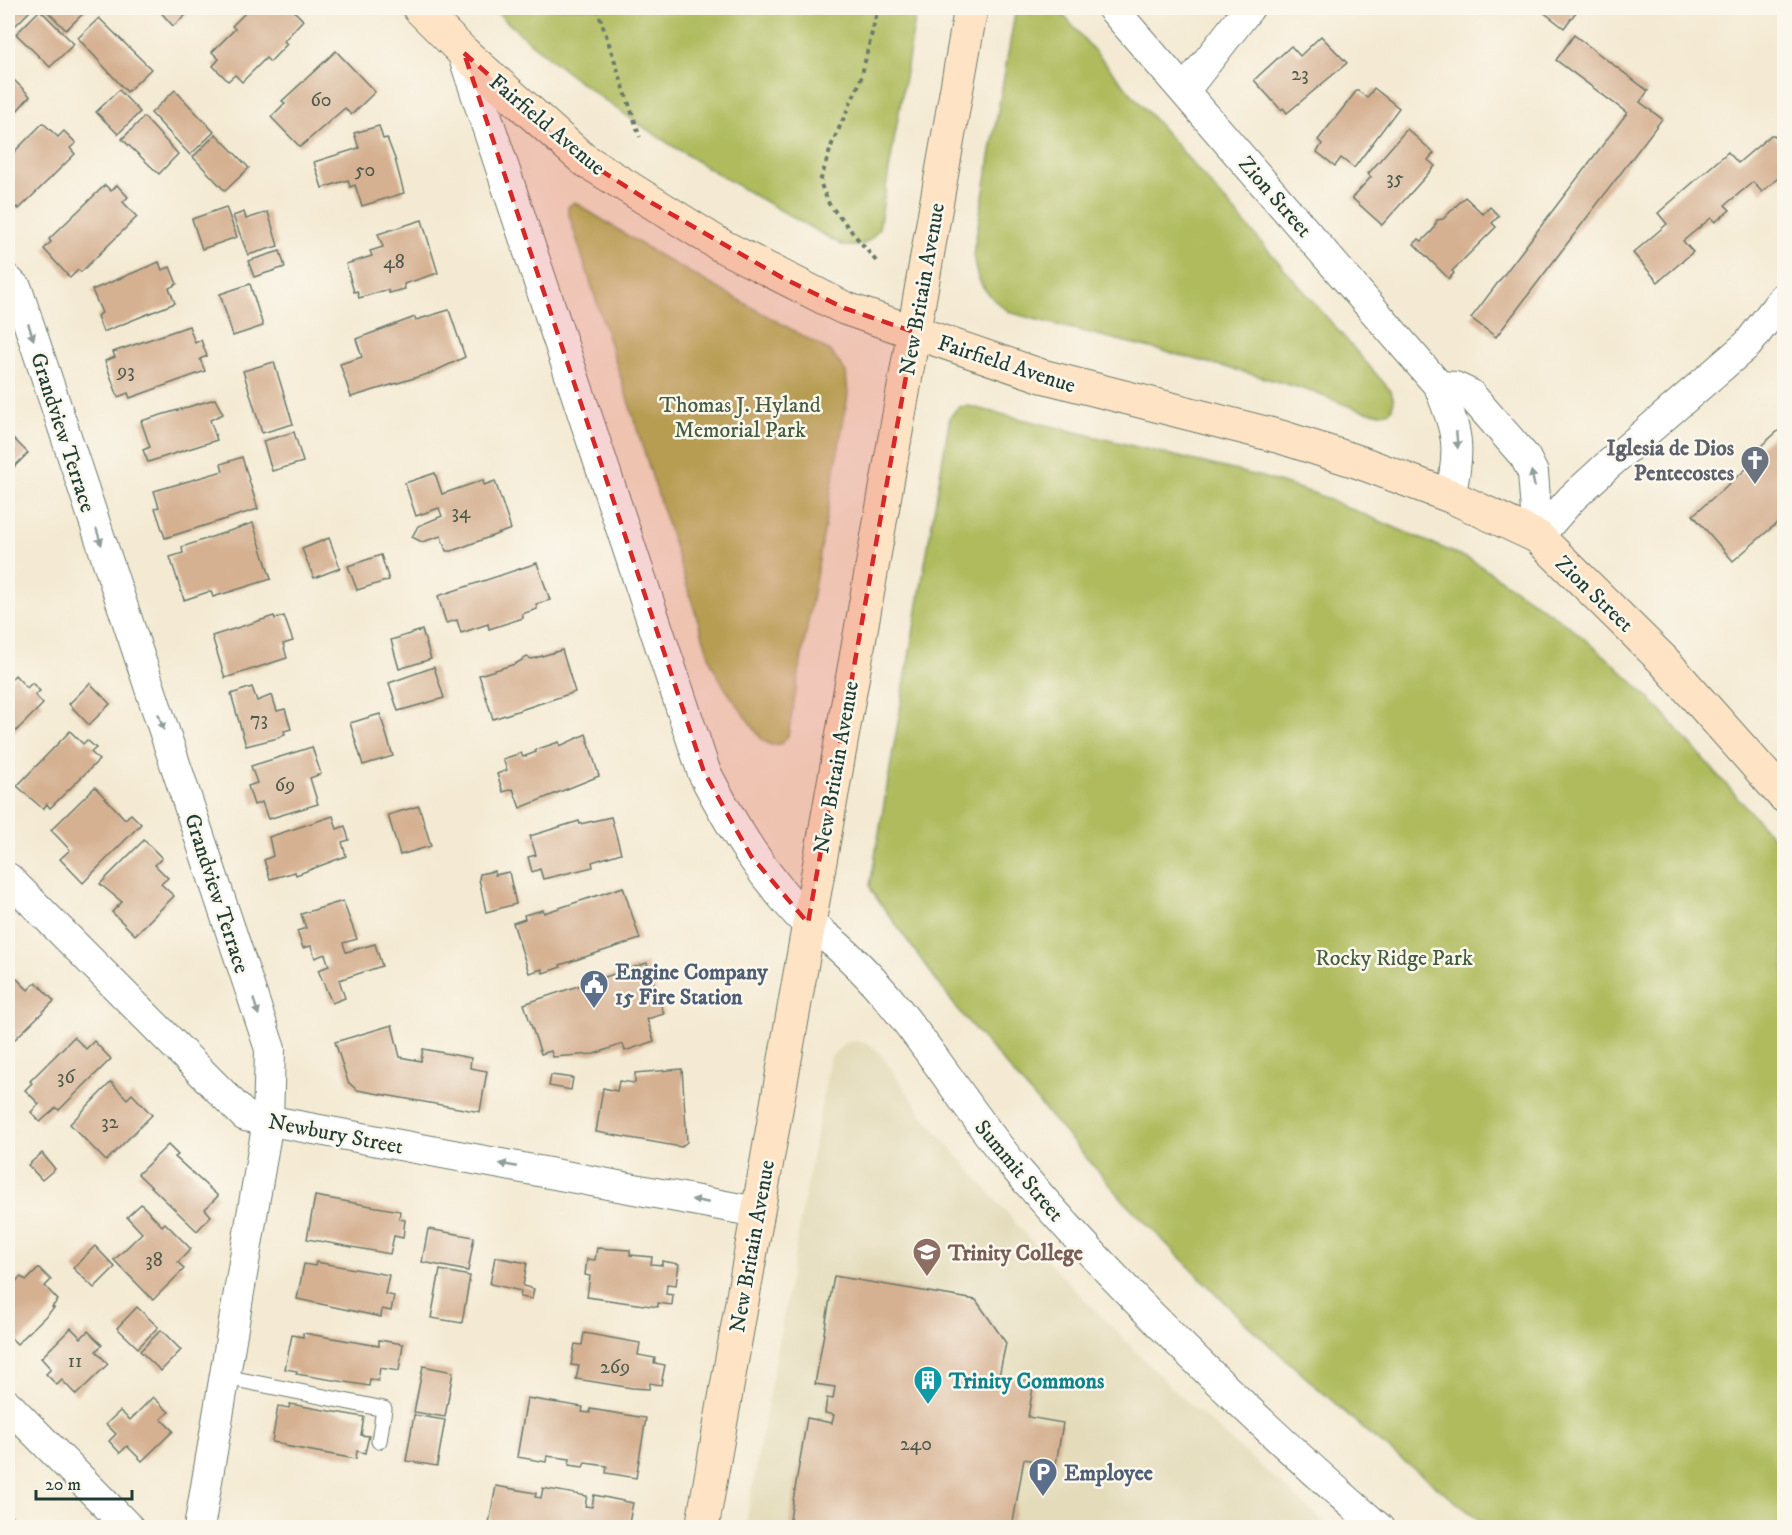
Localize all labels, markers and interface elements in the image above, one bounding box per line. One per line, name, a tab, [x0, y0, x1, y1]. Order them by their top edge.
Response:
house number: 23	[1291, 62, 1309, 87]
street label: Fairfield Avenue	[483, 69, 611, 182]
house number: 60	[310, 88, 332, 113]
street label: Zion Street	[1232, 151, 1317, 243]
house number: 50	[355, 158, 375, 183]
house number: 35	[1386, 166, 1404, 191]
street label: New Britain Avenue	[894, 201, 951, 378]
house number: 48	[383, 250, 405, 275]
one-way arrow	[27, 323, 36, 341]
street label: Fairfield Avenue	[934, 329, 1079, 399]
street label: Grandview Terrace	[24, 349, 101, 516]
house number: 93	[116, 359, 135, 384]
park label: Thomas J. Hyland Memorial Park	[659, 392, 821, 444]
one-way arrow	[1452, 430, 1462, 449]
place label: Iglesia de Dios Pentecostes	[1607, 435, 1735, 487]
church icon: Iglesia de Dios Pentecostes	[1739, 444, 1771, 486]
one-way arrow	[1528, 469, 1537, 488]
house number: 34	[452, 500, 471, 525]
one-way arrow	[95, 528, 105, 546]
street label: Zion Street	[1549, 550, 1639, 638]
street label: New Britain Avenue	[808, 679, 865, 856]
house number: 73	[250, 707, 268, 732]
one-way arrow	[157, 713, 167, 731]
house number: 69	[275, 773, 295, 798]
street label: Grandview Terrace	[178, 810, 255, 977]
park label: Rocky Ridge Park	[1315, 945, 1473, 972]
place label: Engine Company 15 Fire Station	[615, 959, 768, 1011]
public building icon: Engine Company 15 Fire Station	[578, 968, 610, 1010]
one-way arrow	[252, 998, 262, 1016]
house number: 36	[57, 1065, 76, 1090]
street label: Newbury Street	[266, 1108, 406, 1161]
house number: 32	[101, 1110, 119, 1135]
street label: Summit Street	[968, 1115, 1069, 1227]
street label: New Britain Avenue	[724, 1158, 781, 1335]
one-way arrow	[499, 1160, 518, 1169]
one-way arrow	[690, 1196, 709, 1205]
school or university icon: Trinity College	[911, 1236, 943, 1278]
place label: Trinity College	[947, 1240, 1083, 1267]
house number: 38	[145, 1248, 163, 1273]
house number: 11	[68, 1349, 82, 1374]
house number: 269	[600, 1355, 630, 1380]
building icon: Trinity Commons	[912, 1364, 944, 1406]
place label: Trinity Commons	[948, 1368, 1105, 1395]
house number: 240	[900, 1432, 932, 1457]
parking icon: Employee	[1027, 1456, 1059, 1498]
place label: Employee	[1064, 1460, 1153, 1487]
scale bar	[36, 1463, 132, 1501]
text: 20 m	[45, 1474, 81, 1496]

